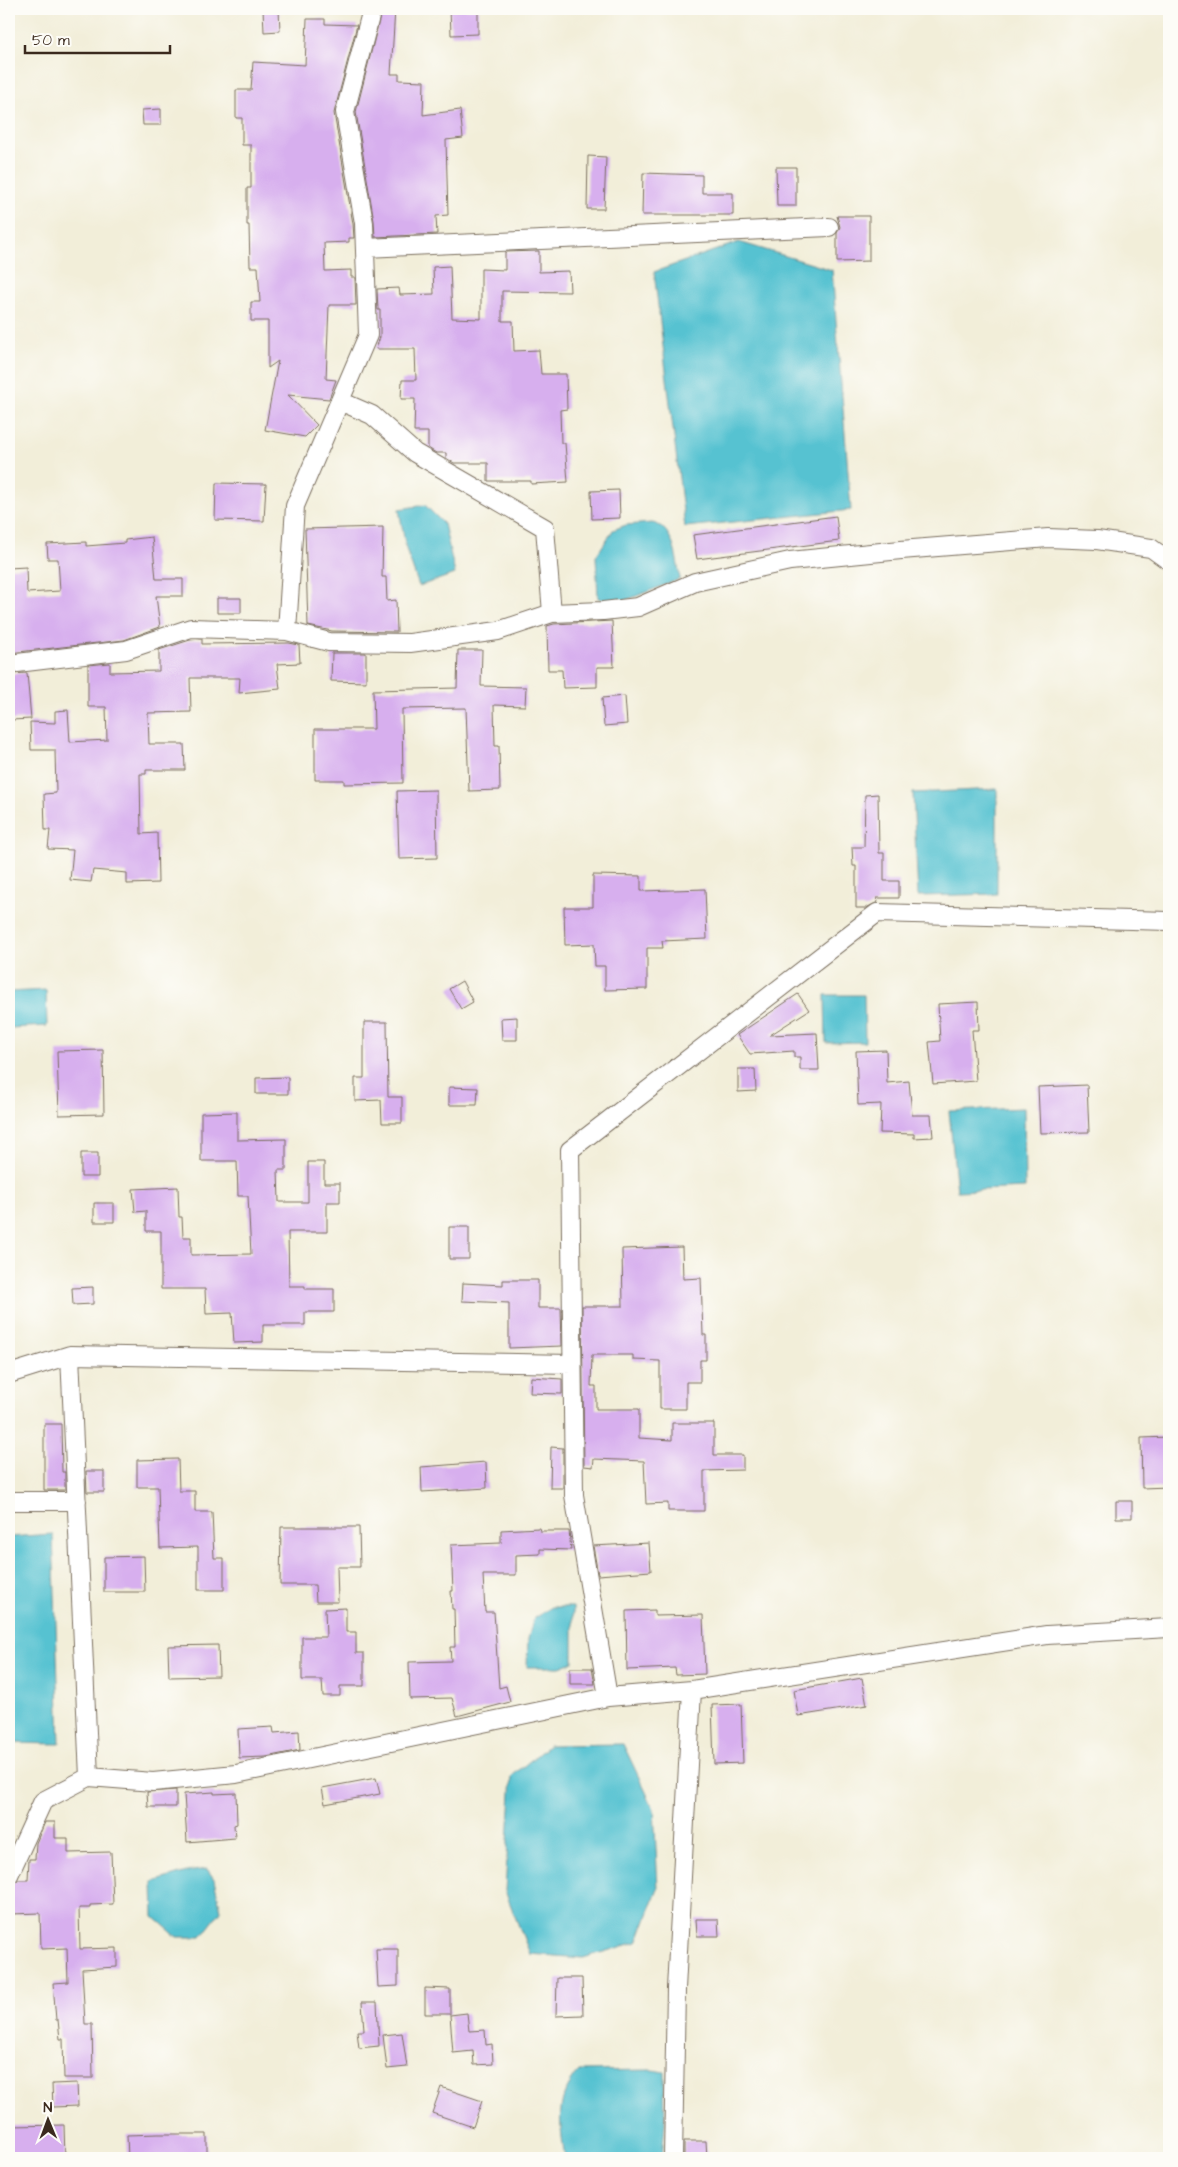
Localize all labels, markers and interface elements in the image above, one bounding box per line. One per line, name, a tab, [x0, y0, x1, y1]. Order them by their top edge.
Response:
scale bar	[25, 22, 170, 54]
text: 50 m	[32, 30, 70, 51]
north arrow	[22, 2094, 72, 2144]
text: N	[43, 2098, 53, 2118]

